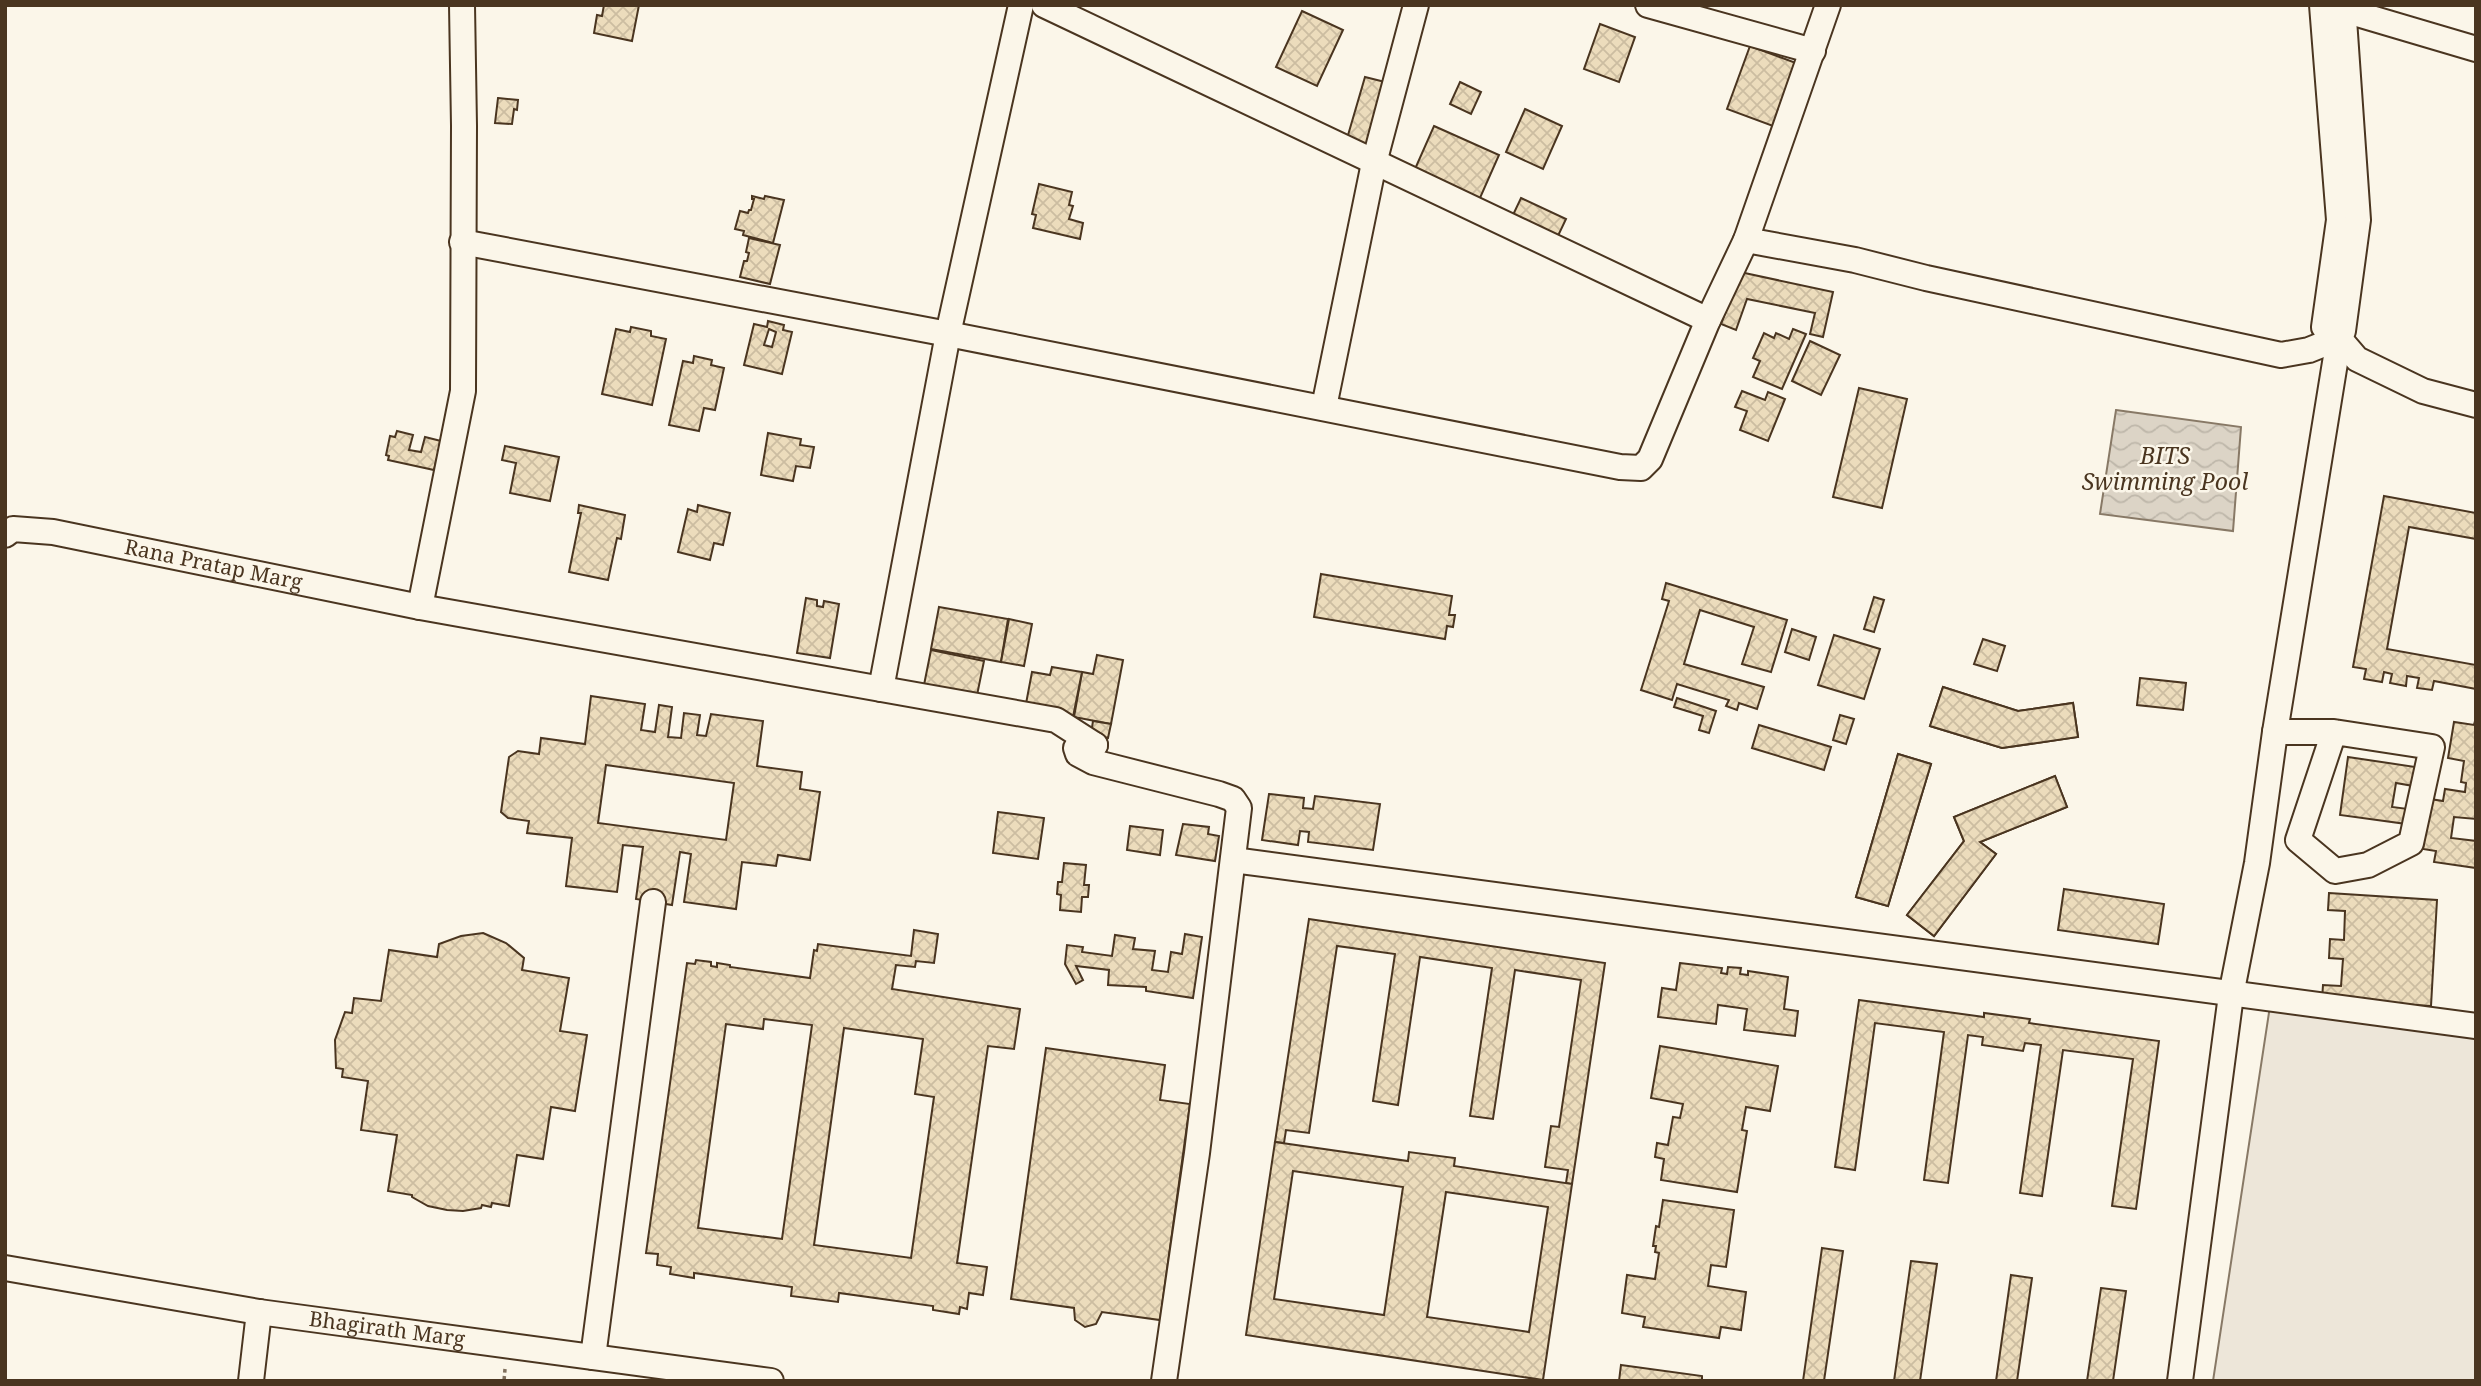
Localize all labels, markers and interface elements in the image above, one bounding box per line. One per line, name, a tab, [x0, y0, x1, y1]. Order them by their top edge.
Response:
water label: BITS Swimming Pool	[2082, 439, 2248, 497]
street label: Rana Pratap Marg	[122, 532, 306, 596]
street label: Bhagirath Marg	[307, 1304, 468, 1353]

